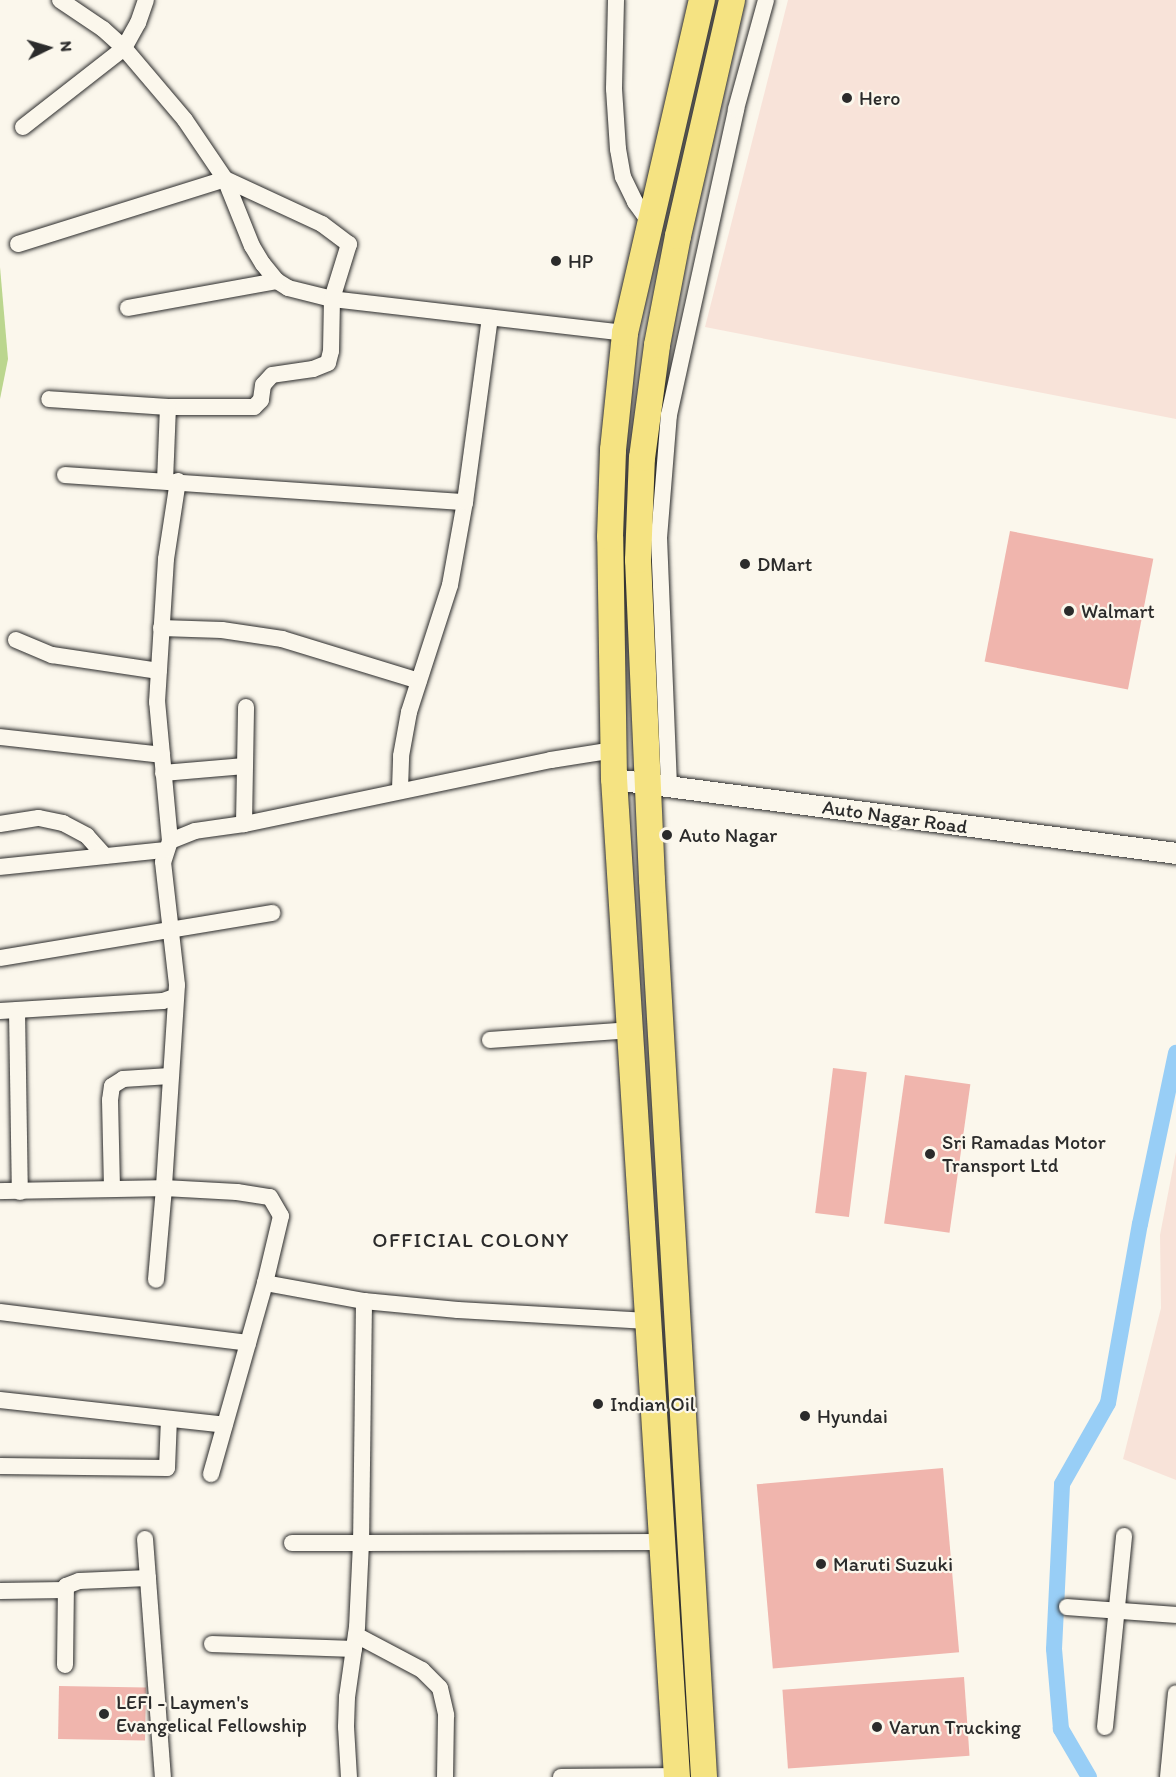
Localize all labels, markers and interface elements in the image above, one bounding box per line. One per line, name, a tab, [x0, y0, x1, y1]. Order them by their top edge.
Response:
north arrow	[18, 18, 78, 78]
text: N	[56, 40, 76, 53]
place label: Hero	[859, 86, 900, 110]
marker: Hero	[840, 91, 854, 105]
place label: HP	[568, 249, 593, 273]
marker: HP	[549, 254, 563, 268]
place label: DMart	[757, 552, 812, 576]
marker: DMart	[738, 557, 752, 571]
place label: Walmart	[1081, 599, 1155, 623]
marker: Walmart	[1062, 604, 1076, 618]
street label: Auto Nagar Road	[822, 795, 968, 839]
place label: Auto Nagar	[679, 823, 776, 847]
marker: Auto Nagar	[660, 828, 674, 842]
place label: Sri Ramadas Motor Transport Ltd	[942, 1130, 1106, 1177]
marker: Sri Ramadas Motor Transport Ltd	[923, 1147, 937, 1161]
district label: OFFICIAL COLONY	[373, 1227, 569, 1253]
place label: Indian Oil	[610, 1392, 696, 1416]
marker: Indian Oil	[591, 1397, 605, 1411]
place label: Hyundai	[817, 1404, 888, 1428]
marker: Hyundai	[798, 1409, 812, 1423]
place label: Maruti Suzuki	[833, 1552, 953, 1576]
marker: Maruti Suzuki	[814, 1557, 828, 1571]
place label: LEFI - Laymen's Evangelical Fellowship	[116, 1690, 306, 1737]
marker: LEFI - Laymen's Evangelical Fellowship	[97, 1707, 111, 1721]
place label: Varun Trucking	[889, 1715, 1019, 1739]
marker: Varun Trucking	[870, 1720, 884, 1734]

